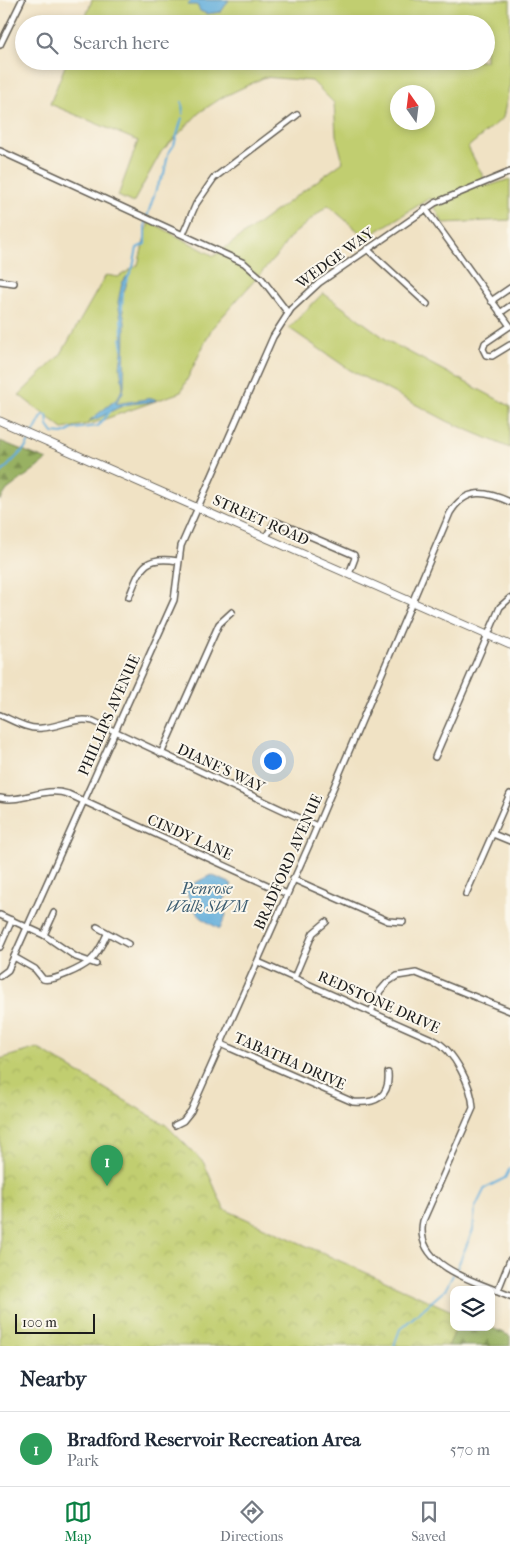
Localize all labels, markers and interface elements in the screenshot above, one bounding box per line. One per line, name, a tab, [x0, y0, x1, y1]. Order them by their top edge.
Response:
search box	[15, 15, 495, 70]
icon: search	[33, 29, 61, 57]
text: Search here	[73, 32, 169, 54]
north arrow	[390, 85, 435, 130]
street label: WEDGE WAY	[292, 223, 378, 293]
street label: STREET ROAD	[210, 491, 312, 549]
street label: PHILLIPS AVENUE	[74, 652, 144, 778]
street label: DIANE'S WAY	[174, 740, 268, 797]
your location	[260, 748, 286, 774]
street label: BRADFORD AVENUE	[250, 791, 326, 933]
street label: CINDY LANE	[145, 810, 235, 864]
water label: Penrose Walk SWM	[166, 879, 250, 916]
street label: REDSTONE DRIVE	[315, 967, 443, 1037]
street label: TABATHA DRIVE	[231, 1028, 349, 1094]
pin: 1	[91, 1145, 123, 1186]
map controls	[450, 1286, 495, 1331]
button: layers	[450, 1286, 495, 1331]
scale bar	[15, 1311, 95, 1334]
text: 100 m	[22, 1314, 57, 1331]
text: Nearby	[20, 1367, 86, 1391]
text: Bradford Reservoir Recreation Area	[67, 1429, 361, 1451]
text: 1	[33, 1440, 39, 1459]
text: 570 m	[450, 1440, 490, 1459]
text: Park	[67, 1451, 99, 1470]
tab: Map	[64, 1498, 92, 1545]
tab: Directions	[220, 1498, 283, 1545]
tab: Saved	[411, 1498, 446, 1545]

